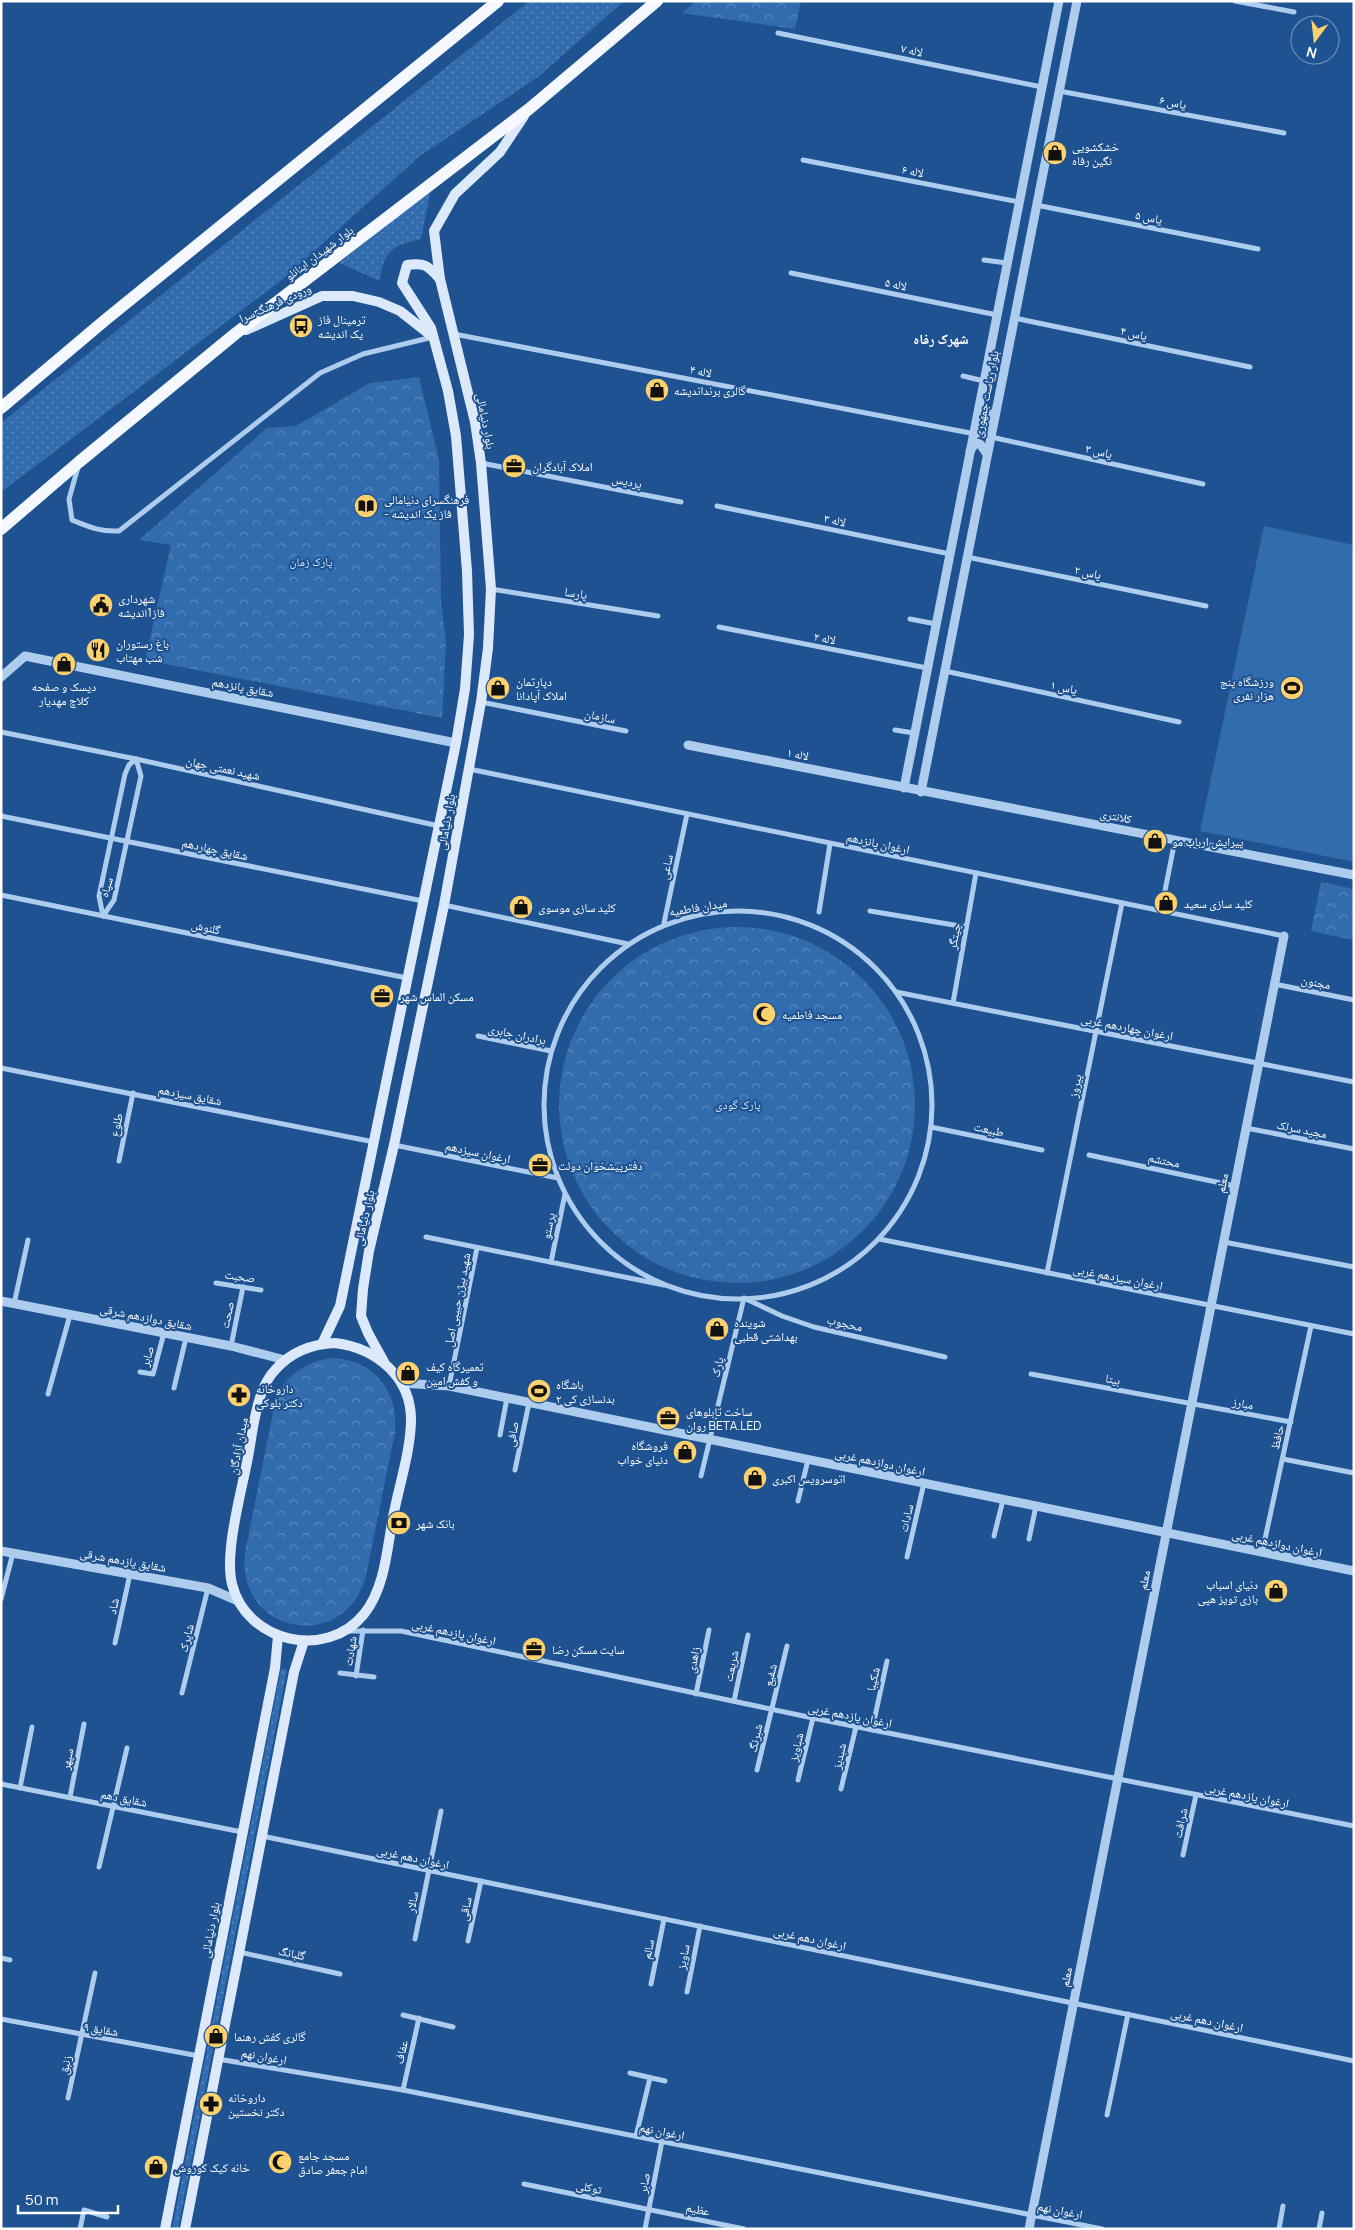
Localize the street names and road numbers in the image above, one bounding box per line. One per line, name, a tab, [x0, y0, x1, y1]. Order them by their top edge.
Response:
street label: لاله ۷	[899, 39, 925, 61]
street label: یاس ۶	[1158, 91, 1188, 113]
street label: لاله ۶	[901, 161, 925, 181]
street label: یاس ۵	[1134, 206, 1164, 228]
street label: بلوار شهیدان اینانلو	[281, 222, 357, 284]
street label: لاله ۵	[883, 273, 909, 295]
street label: ورودی فرهنگ سرا	[236, 279, 314, 327]
street label: یاس ۴	[1119, 322, 1149, 344]
street label: بلوار ریاست جمهوری	[969, 349, 1003, 439]
street label: لاله ۴	[689, 361, 713, 381]
street label: بلوار دنیامالی	[472, 392, 500, 450]
street label: یاس ۳	[1084, 440, 1114, 462]
street label: پردیس	[611, 470, 644, 492]
street label: لاله ۳	[822, 509, 848, 531]
street label: یاس ۲	[1073, 561, 1103, 583]
street label: پارسا	[563, 583, 589, 603]
street label: لاله ۲	[813, 628, 837, 648]
street label: شقایق پانزدهم	[211, 673, 275, 701]
street label: یاس ۱	[1049, 676, 1079, 698]
street label: سازمان	[583, 705, 617, 727]
street label: لاله ۱	[786, 744, 810, 764]
street label: شهید نعمتی جهان	[184, 752, 262, 784]
street label: بلوار دنیامالی	[433, 793, 459, 851]
street label: کلانتری	[1099, 805, 1133, 827]
street label: ارغوان پانزدهم	[845, 828, 911, 858]
street label: شقایق چهاردهم	[180, 834, 250, 864]
street label: ساعی	[655, 853, 677, 881]
street label: سپاه	[95, 875, 117, 899]
street label: میدان فاطمیه	[668, 894, 728, 920]
street label: گلنوش	[190, 916, 222, 938]
street label: چیتگر	[943, 921, 965, 952]
street label: مجنون	[1300, 971, 1332, 993]
street label: ارغوان چهاردهم غربی	[1079, 1010, 1175, 1044]
street label: برادران جابری	[486, 1020, 548, 1048]
street label: پیروز	[1064, 1072, 1086, 1100]
street label: شقایق سیزدهم	[157, 1081, 223, 1109]
street label: طلوع	[105, 1112, 127, 1138]
street label: مجید سرلک	[1276, 1116, 1328, 1142]
street label: طبیعت	[972, 1118, 1006, 1141]
street label: ارغوان سیزدهم	[444, 1137, 512, 1167]
street label: محتشم	[1147, 1148, 1181, 1172]
street label: معلم	[1212, 1172, 1232, 1194]
street label: بلوار دنیامالی	[349, 1188, 379, 1248]
street label: پرستو	[537, 1211, 559, 1241]
street label: شهید بیژن حبیبی اصل	[440, 1251, 474, 1349]
street label: ارغوان سیزدهم غربی	[1072, 1260, 1164, 1294]
street label: صحبت	[224, 1265, 256, 1287]
street label: شقایق دوازدهم شرقی	[98, 1300, 194, 1334]
street label: صحت	[216, 1300, 238, 1330]
street label: محجوب	[825, 1311, 865, 1335]
street label: صابر	[136, 1344, 158, 1369]
street label: پارک	[706, 1355, 728, 1379]
street label: بیتا	[1104, 1369, 1122, 1389]
street label: مبارز	[1230, 1392, 1255, 1413]
street label: میدان آزادگان	[224, 1416, 252, 1476]
street label: صافی	[501, 1420, 523, 1448]
street label: حافظ	[1266, 1423, 1288, 1451]
street label: ارغوان دوازدهم غربی	[833, 1444, 927, 1480]
street label: سادات	[895, 1502, 917, 1534]
street label: ارغوان دوازدهم غربی	[1230, 1525, 1324, 1561]
street label: شقایق یازدهم شرقی	[78, 1544, 168, 1576]
street label: معلم	[1134, 1569, 1154, 1591]
street label: شاد	[103, 1596, 123, 1616]
street label: ارغوان یازدهم غربی	[410, 1615, 498, 1649]
street label: شاپرک	[174, 1622, 198, 1654]
street label: شهادت	[339, 1635, 361, 1667]
street label: زاهدی	[682, 1645, 704, 1675]
street label: شریعت	[719, 1649, 743, 1683]
street label: شفیع	[759, 1662, 781, 1688]
street label: شکیبا	[862, 1665, 884, 1693]
street label: ارغوان یازدهم غربی	[806, 1698, 894, 1732]
street label: شبرنگ	[743, 1722, 767, 1754]
street label: شباویز	[784, 1731, 808, 1764]
street label: شبدیز	[827, 1741, 850, 1772]
street label: سپهر	[56, 1747, 77, 1772]
street label: ارغوان یازدهم غربی	[1203, 1778, 1291, 1812]
street label: شقایق دهم	[99, 1785, 149, 1811]
street label: شرافت	[1169, 1806, 1191, 1840]
street label: ارغوان دهم غربی	[375, 1841, 451, 1873]
street label: سالار	[401, 1890, 422, 1915]
street label: ساقی	[454, 1895, 476, 1923]
street label: بلوار دنیامالی	[196, 1901, 224, 1959]
street label: ارغوان دهم غربی	[772, 1922, 848, 1954]
street label: سالم	[638, 1937, 658, 1960]
street label: گلبانگ	[277, 1942, 307, 1964]
street label: ساویز	[672, 1943, 694, 1972]
street label: معلم	[1056, 1966, 1076, 1988]
street label: ارغوان دهم غربی	[1169, 2004, 1245, 2036]
street label: شقایق ۹	[82, 2018, 120, 2040]
street label: عفاف	[390, 2038, 412, 2066]
street label: ارغوان نهم	[240, 2044, 288, 2068]
street label: زنبق	[55, 2054, 75, 2076]
street label: ارغوان نهم	[638, 2118, 686, 2144]
street label: صابر	[633, 2171, 654, 2196]
street label: توکلی	[575, 2176, 604, 2198]
street label: ارغوان نهم	[1036, 2197, 1084, 2223]
street label: عظیم	[684, 2198, 712, 2220]

